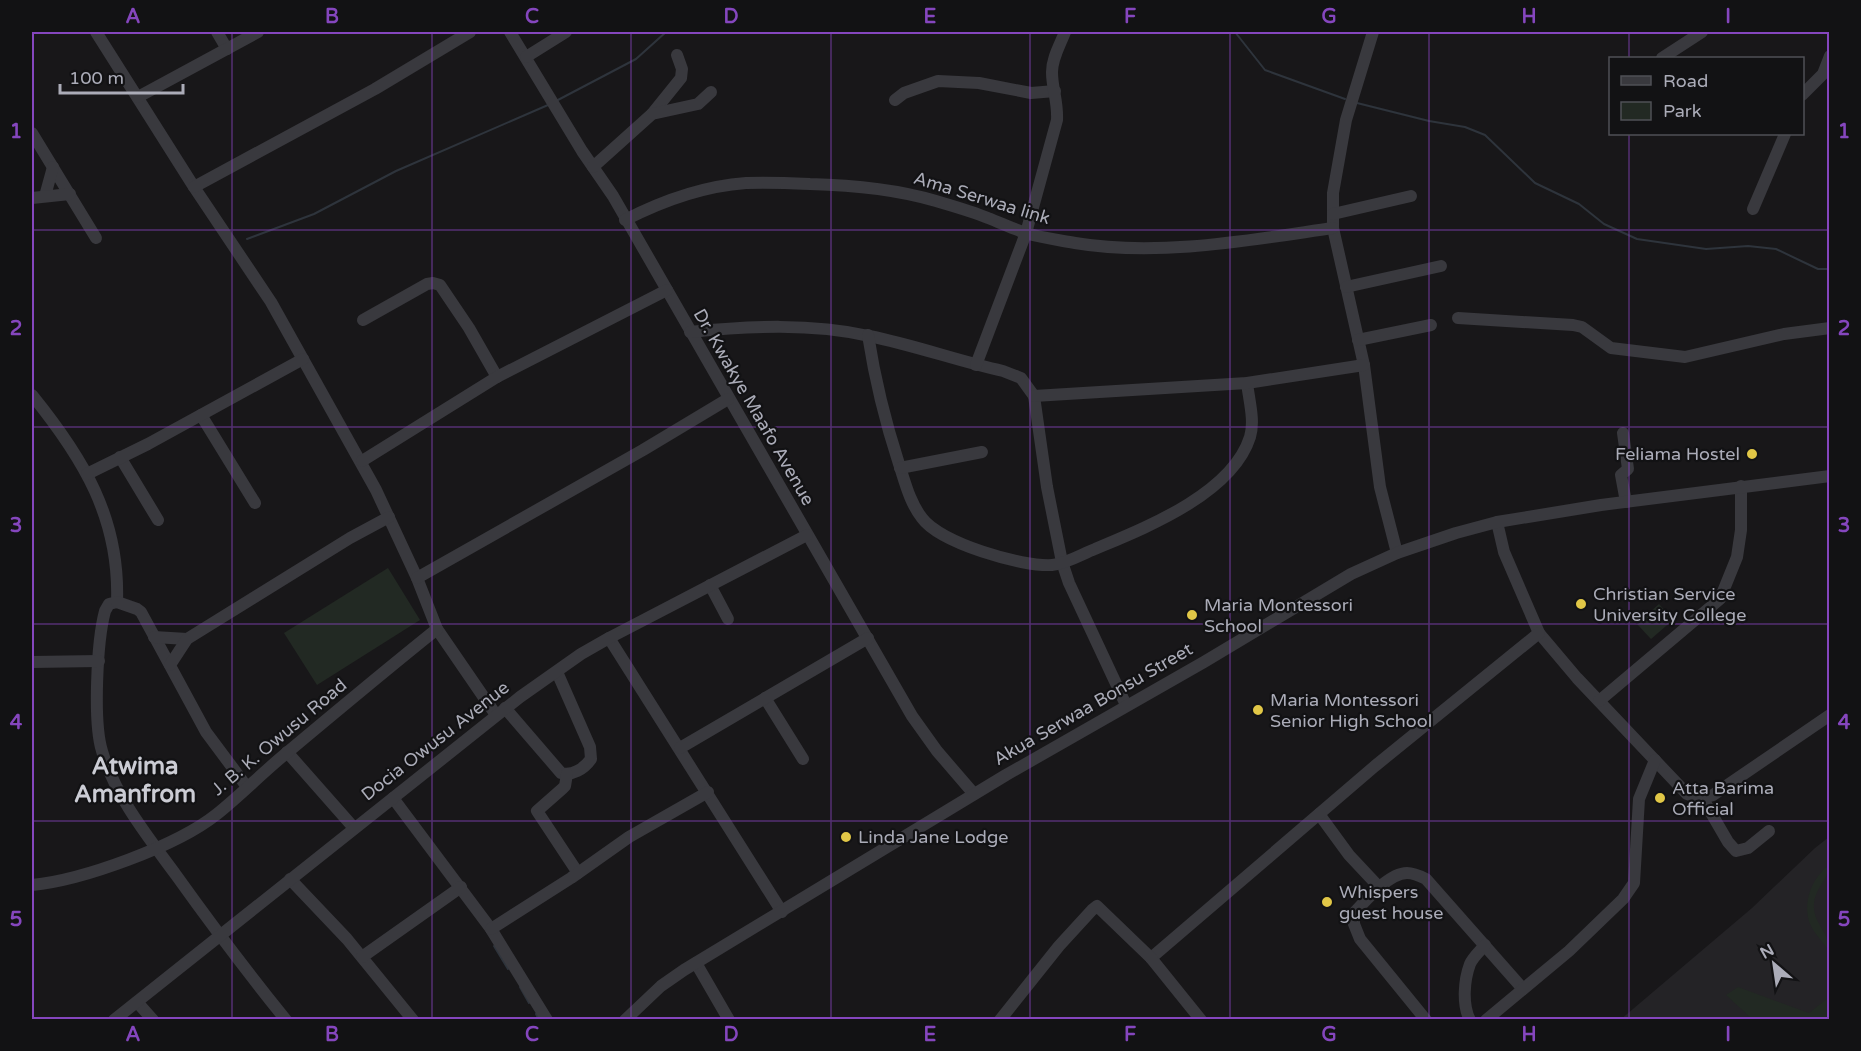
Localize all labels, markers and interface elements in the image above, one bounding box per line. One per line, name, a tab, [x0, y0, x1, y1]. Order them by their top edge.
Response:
text: A	[126, 5, 141, 29]
text: B	[325, 5, 339, 29]
text: C	[525, 5, 539, 29]
text: D	[723, 5, 739, 29]
text: E	[924, 5, 937, 29]
text: F	[1124, 5, 1136, 29]
text: G	[1321, 5, 1337, 29]
text: H	[1521, 5, 1537, 29]
text: I	[1725, 5, 1731, 29]
scale bar	[60, 57, 183, 95]
legend	[1609, 57, 1804, 135]
text: 100 m	[69, 67, 124, 89]
text: Road	[1663, 70, 1708, 92]
text: Park	[1663, 100, 1702, 122]
text: 1	[10, 120, 22, 144]
text: 1	[1838, 120, 1850, 144]
street label: Ama Serwaa link	[911, 167, 1053, 229]
street label: Dr. Kwakye Maafo Avenue	[689, 305, 819, 509]
text: 2	[10, 317, 22, 341]
text: 2	[1838, 317, 1850, 341]
place label: Feliama Hostel	[1615, 443, 1740, 465]
marker: Feliama Hostel	[1745, 447, 1759, 461]
text: 3	[10, 514, 22, 538]
text: 3	[1838, 514, 1850, 538]
place label: Christian Service University College	[1593, 583, 1746, 626]
place label: Maria Montessori School	[1204, 594, 1353, 637]
marker: Christian Service University College	[1574, 597, 1588, 611]
marker: Maria Montessori School	[1185, 608, 1199, 622]
street label: Akua Serwaa Bonsu Street	[990, 638, 1197, 770]
street label: J. B. K. Owusu Road	[207, 674, 351, 800]
street label: Docia Owusu Avenue	[357, 676, 513, 806]
place label: Maria Montessori Senior High School	[1270, 689, 1432, 732]
marker: Maria Montessori Senior High School	[1251, 703, 1265, 717]
text: 4	[10, 711, 23, 735]
text: 4	[1838, 711, 1851, 735]
district label: Atwima Amanfrom	[74, 752, 196, 809]
place label: Atta Barima Official	[1672, 777, 1774, 820]
marker: Atta Barima Official	[1653, 791, 1667, 805]
place label: Linda Jane Lodge	[858, 826, 1009, 848]
marker: Linda Jane Lodge	[839, 830, 853, 844]
place label: Whispers guest house	[1339, 881, 1443, 924]
marker: Whispers guest house	[1320, 895, 1334, 909]
text: 5	[10, 908, 22, 932]
text: 5	[1838, 908, 1850, 932]
north arrow	[1744, 934, 1804, 994]
text: N	[1757, 940, 1778, 964]
text: A	[126, 1023, 141, 1047]
text: B	[325, 1023, 339, 1047]
text: C	[525, 1023, 539, 1047]
text: D	[723, 1023, 739, 1047]
text: E	[924, 1023, 937, 1047]
text: F	[1124, 1023, 1136, 1047]
text: G	[1321, 1023, 1337, 1047]
text: H	[1521, 1023, 1537, 1047]
text: I	[1725, 1023, 1731, 1047]

